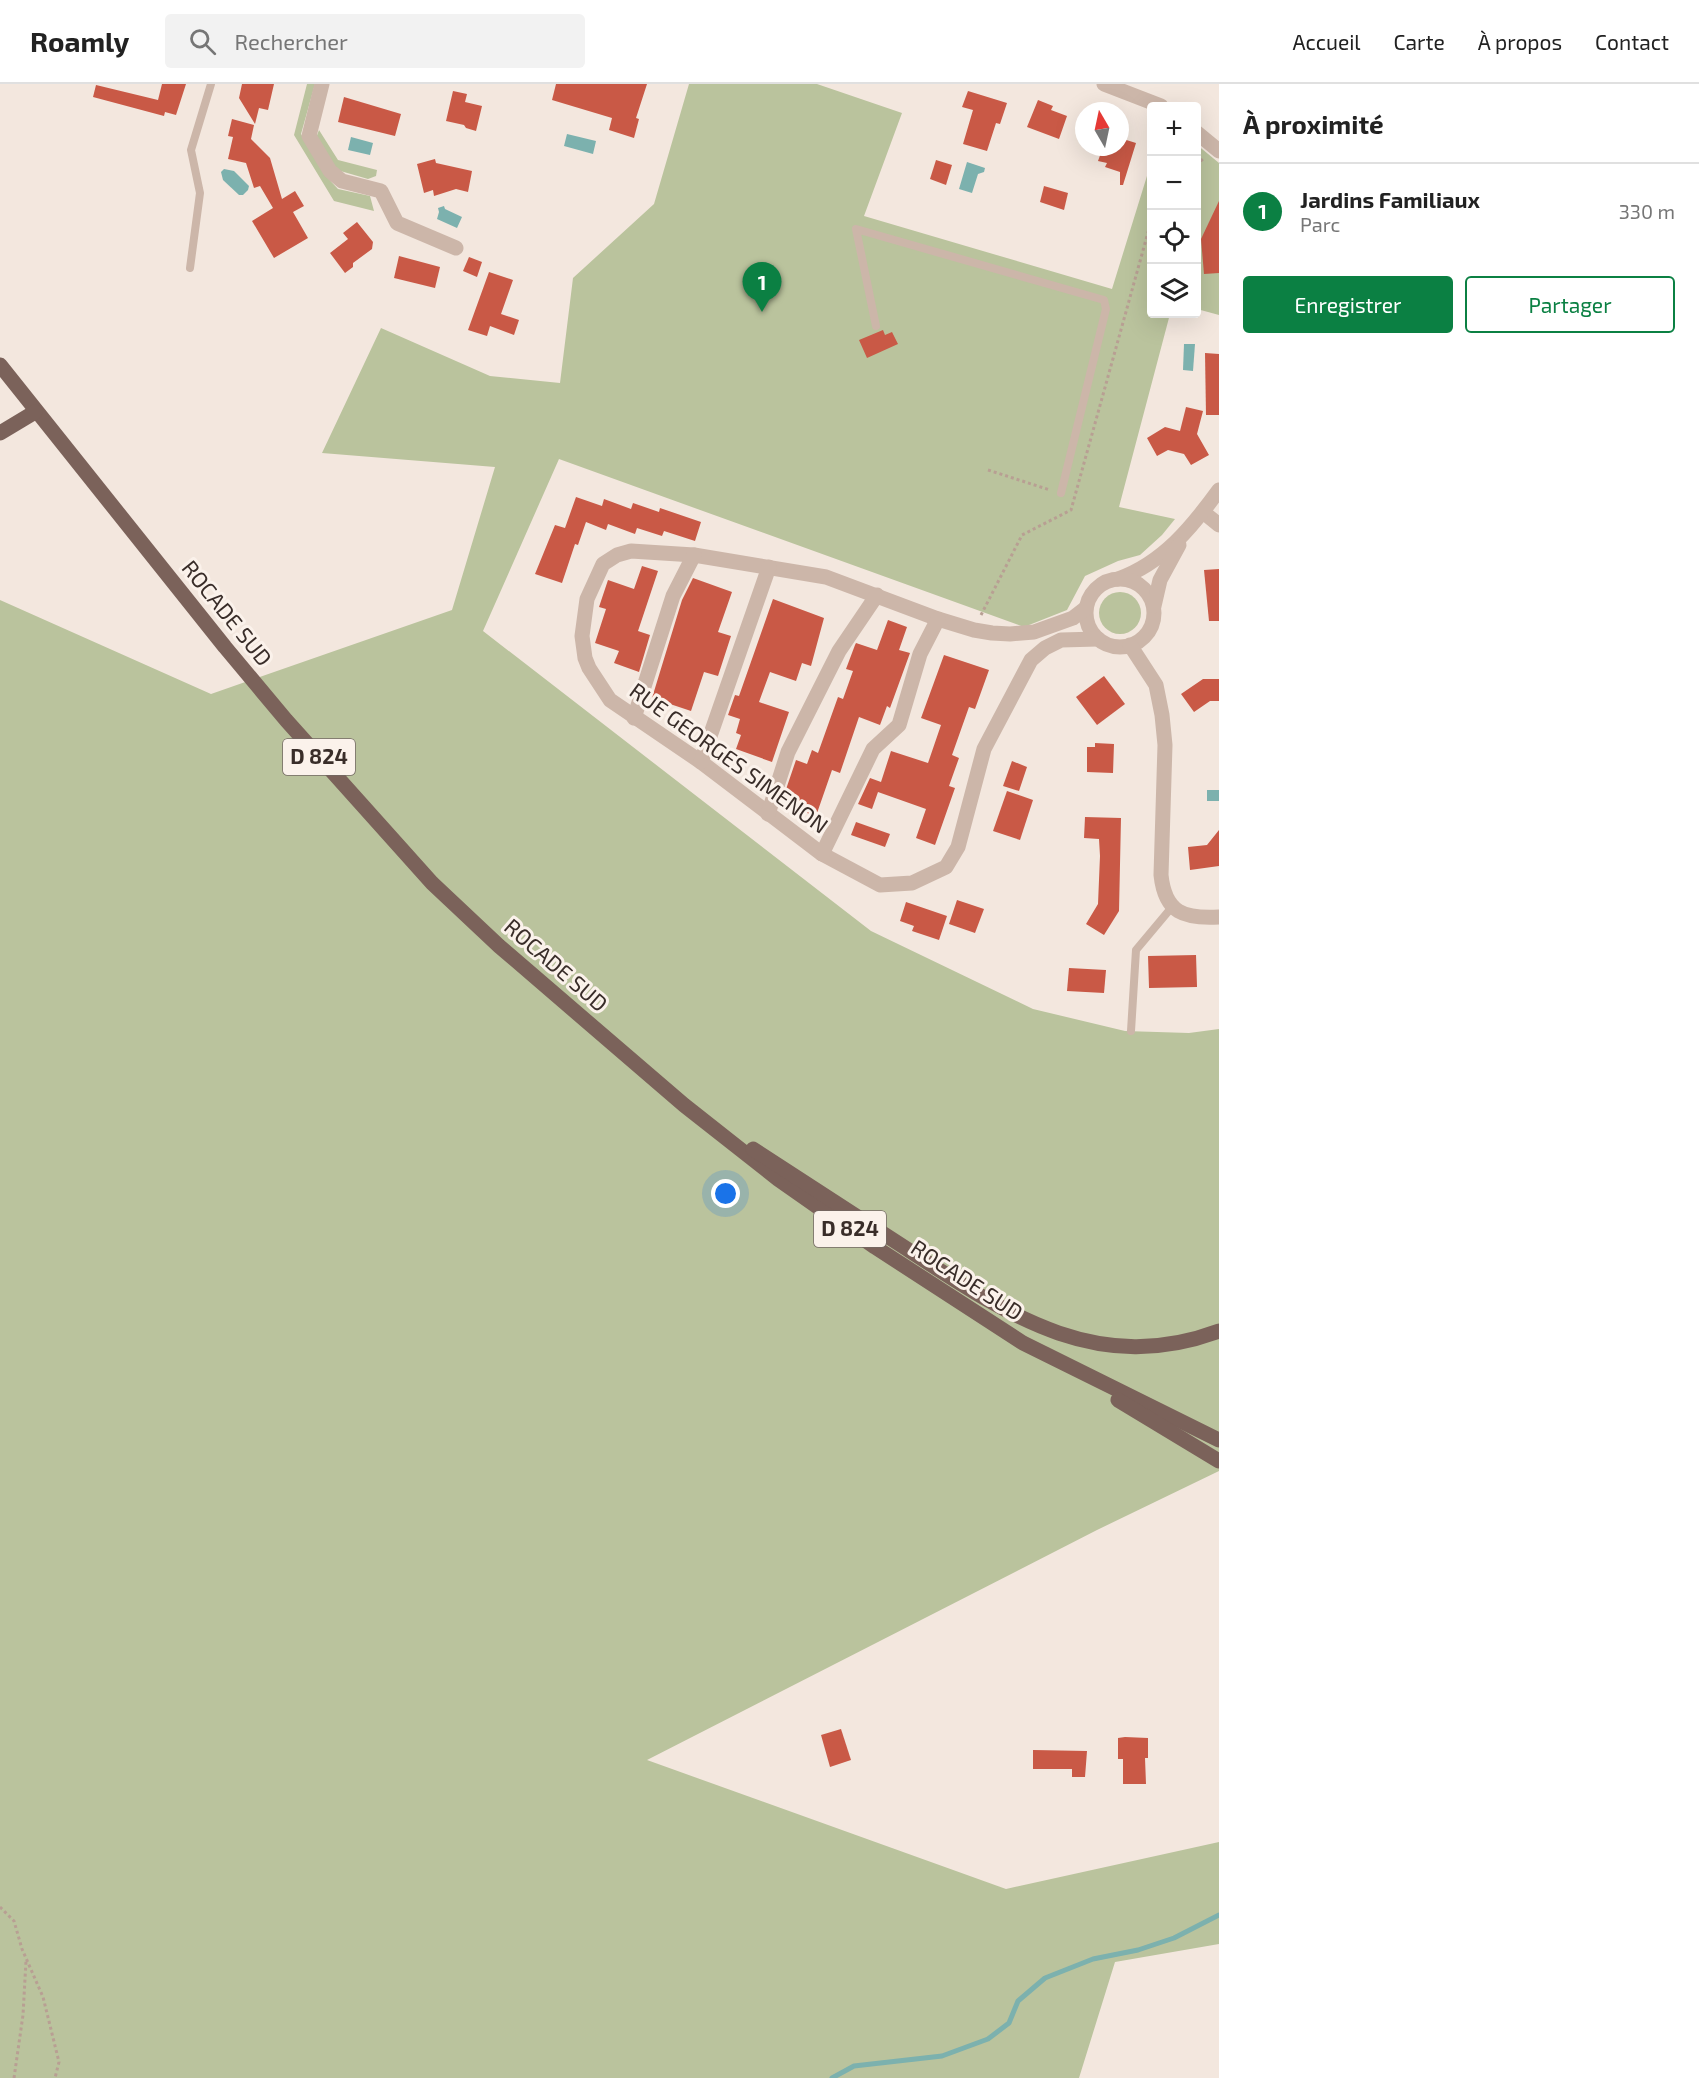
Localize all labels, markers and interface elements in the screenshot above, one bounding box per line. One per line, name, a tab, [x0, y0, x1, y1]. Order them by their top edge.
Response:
search box	[165, 14, 585, 68]
text: Roamly	[30, 24, 129, 58]
icon: search	[186, 25, 219, 58]
text: Rechercher	[234, 28, 348, 54]
text: Accueil	[1292, 29, 1361, 54]
text: Carte	[1394, 29, 1445, 54]
text: À propos	[1478, 29, 1562, 54]
text: Contact	[1595, 29, 1669, 54]
north arrow	[1075, 102, 1129, 156]
map controls	[1147, 102, 1201, 318]
button: +	[1147, 102, 1201, 156]
text: À proximité	[1243, 108, 1384, 139]
button: −	[1147, 156, 1201, 210]
text: Jardins Familiaux	[1300, 186, 1480, 212]
text: 1	[1258, 199, 1267, 223]
text: 330 m	[1619, 199, 1675, 223]
button: locate	[1147, 210, 1201, 264]
text: Parc	[1300, 212, 1340, 236]
pin: 1	[742, 262, 782, 312]
button: layers	[1147, 264, 1201, 318]
button: Enregistrer	[1243, 276, 1453, 333]
button: Partager	[1465, 276, 1675, 333]
street label: ROCADE SUD	[177, 554, 278, 670]
street label: RUE GEORGES SIMENON	[625, 677, 834, 838]
road number: D 824	[283, 739, 355, 775]
street label: ROCADE SUD	[500, 912, 613, 1016]
your location	[711, 1179, 740, 1208]
road number: D 824	[814, 1211, 886, 1247]
street label: ROCADE SUD	[907, 1233, 1028, 1325]

